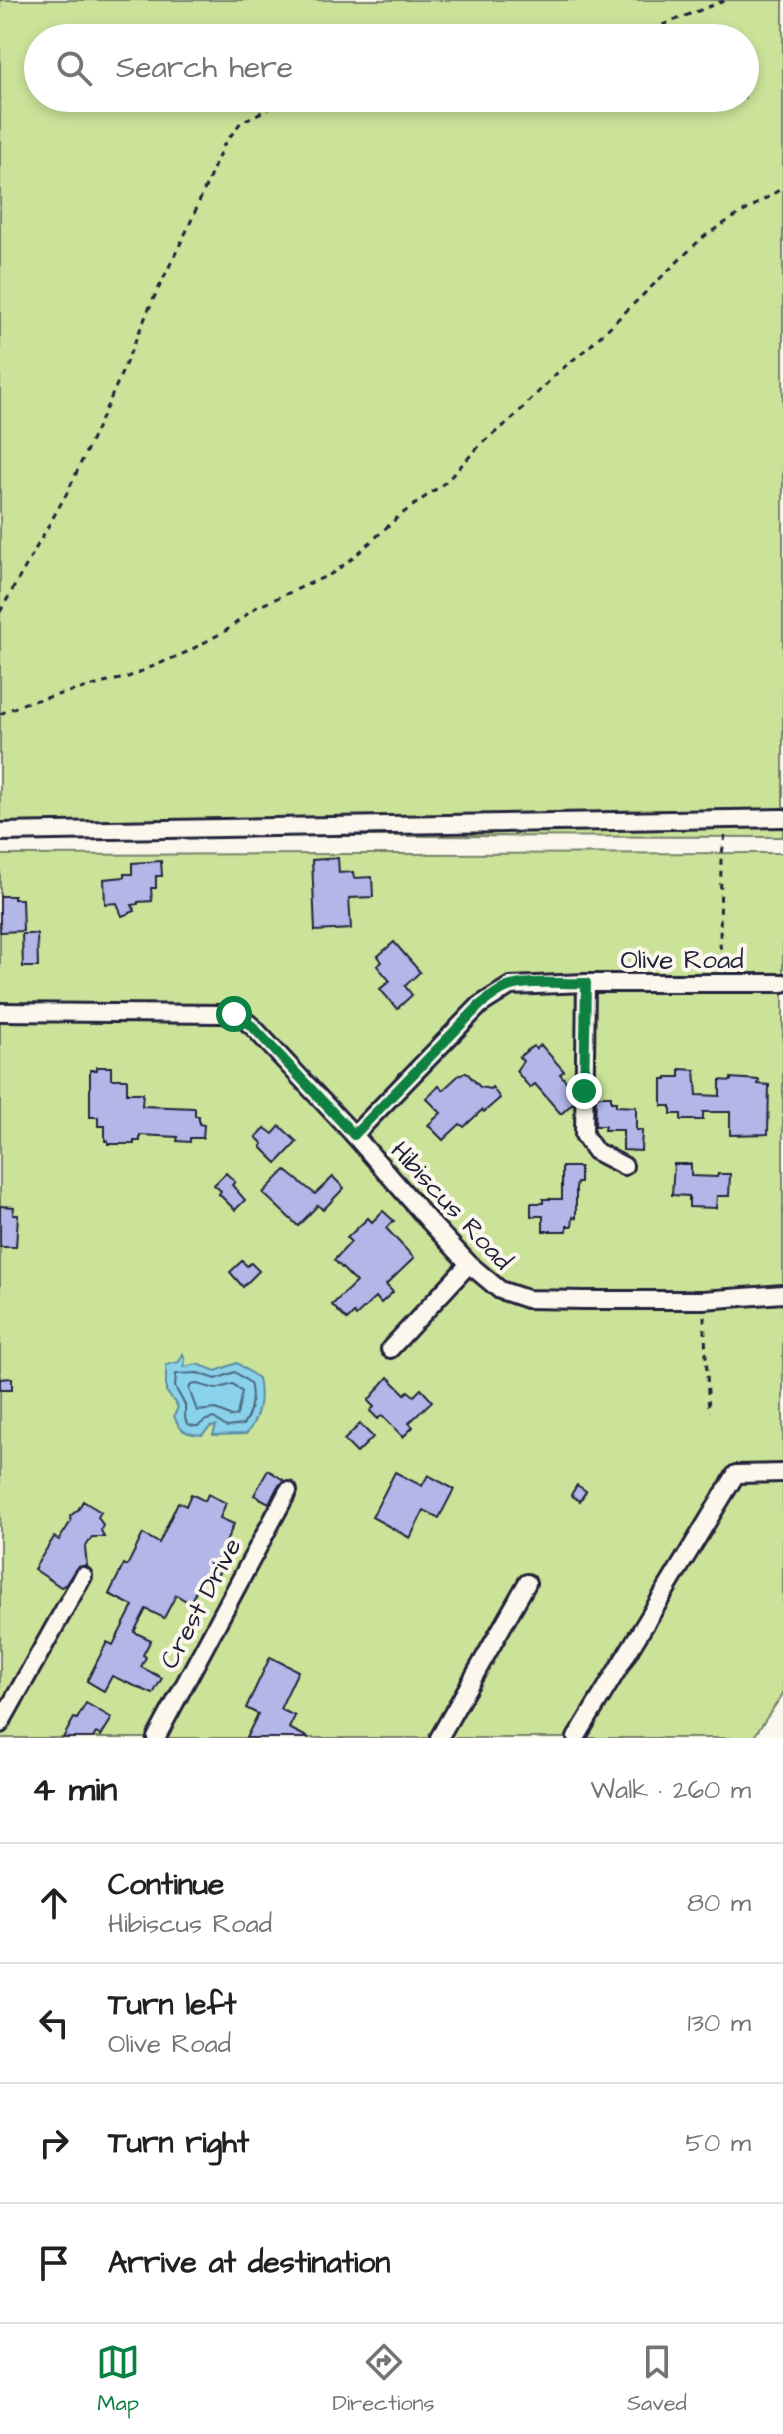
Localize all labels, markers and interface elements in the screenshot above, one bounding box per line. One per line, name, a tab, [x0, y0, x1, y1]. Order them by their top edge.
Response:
search box	[24, 24, 759, 112]
icon: search	[52, 46, 96, 90]
text: Search here	[116, 47, 293, 89]
street label: Olive Road	[620, 942, 744, 978]
route start	[216, 996, 252, 1032]
route end	[566, 1073, 602, 1109]
street label: Hibiscus Road	[382, 1133, 520, 1278]
street label: Crest Drive	[151, 1532, 250, 1675]
text: 4 min	[32, 1766, 117, 1814]
text: Walk · 260 m	[591, 1772, 751, 1808]
text: Continue	[108, 1864, 224, 1906]
icon: ahead	[32, 1881, 76, 1925]
text: 80 m	[687, 1885, 751, 1921]
text: Hibiscus Road	[108, 1906, 272, 1942]
text: Turn left	[108, 1984, 236, 2026]
icon: left	[32, 2001, 76, 2045]
text: 130 m	[687, 2005, 751, 2041]
text: Olive Road	[108, 2026, 231, 2062]
icon: right	[32, 2121, 76, 2165]
text: Turn right	[108, 2122, 249, 2164]
text: 50 m	[686, 2125, 751, 2161]
icon: arrive	[32, 2241, 76, 2285]
text: Arrive at destination	[108, 2242, 390, 2284]
tab: Map	[96, 2340, 140, 2419]
tab: Directions	[332, 2340, 435, 2419]
tab: Saved	[627, 2340, 687, 2419]

